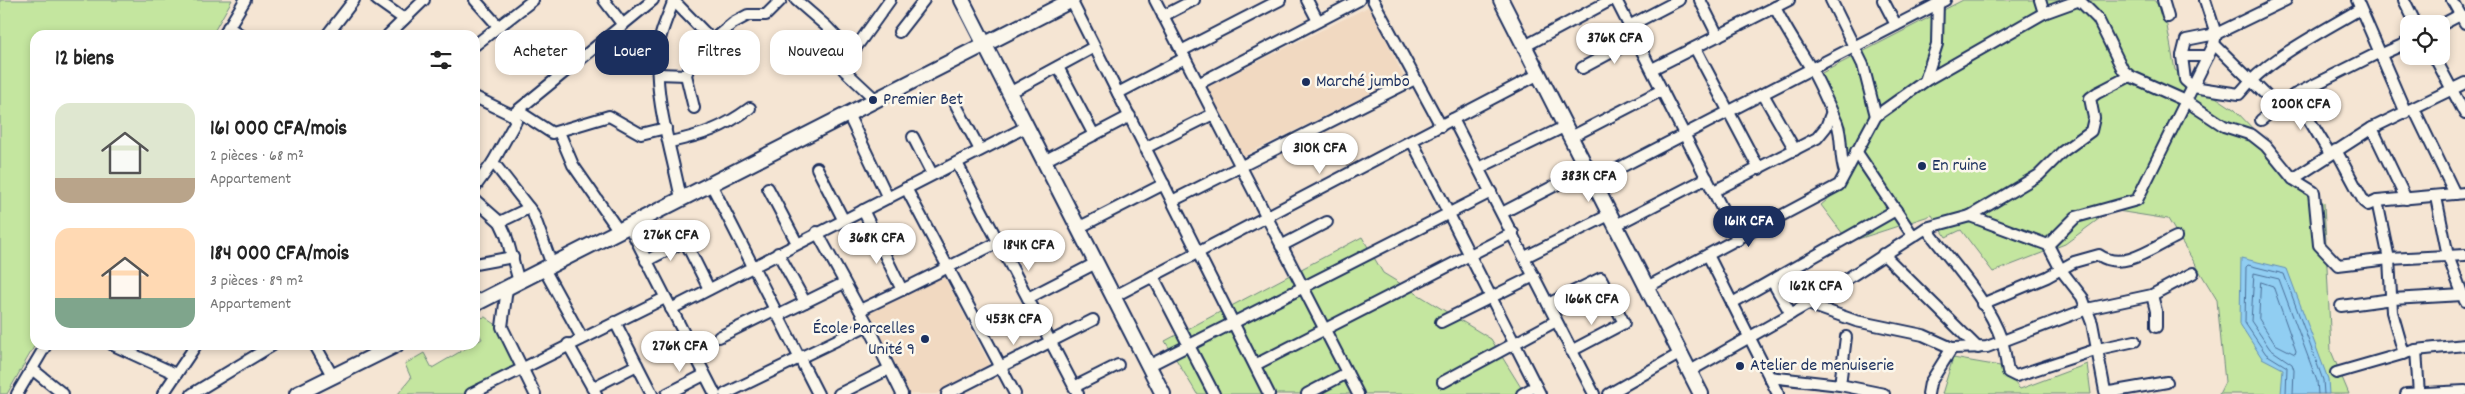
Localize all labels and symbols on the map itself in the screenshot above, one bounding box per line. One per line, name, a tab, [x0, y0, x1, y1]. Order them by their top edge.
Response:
pin: 376K CFA	[1563, 22, 1667, 65]
place label: Marché jumbo	[1316, 70, 1410, 95]
marker: Marché jumbo	[1300, 76, 1312, 88]
place label: Premier Bet	[883, 88, 964, 113]
pin: 200K CFA	[2249, 88, 2353, 131]
marker: Premier Bet	[867, 94, 879, 106]
pin: 310K CFA	[1268, 132, 1372, 175]
place label: En ruine	[1932, 154, 1987, 179]
pin: 383K CFA	[1537, 160, 1641, 203]
marker: En ruine	[1916, 160, 1928, 172]
pin: 161K CFA	[1697, 206, 1801, 248]
pin: 276K CFA	[619, 220, 723, 262]
pin: 368K CFA	[825, 222, 929, 265]
pin: 184K CFA	[977, 230, 1081, 272]
pin: 162K CFA	[1764, 270, 1868, 313]
pin: 166K CFA	[1540, 284, 1644, 326]
pin: 453K CFA	[962, 304, 1066, 346]
place label: École Parcelles Unité 9	[813, 317, 915, 363]
pin: 276K CFA	[628, 330, 732, 373]
marker: École Parcelles Unité 9	[919, 333, 931, 345]
place label: Atelier de menuiserie	[1750, 354, 1894, 379]
marker: Atelier de menuiserie	[1734, 360, 1746, 372]

